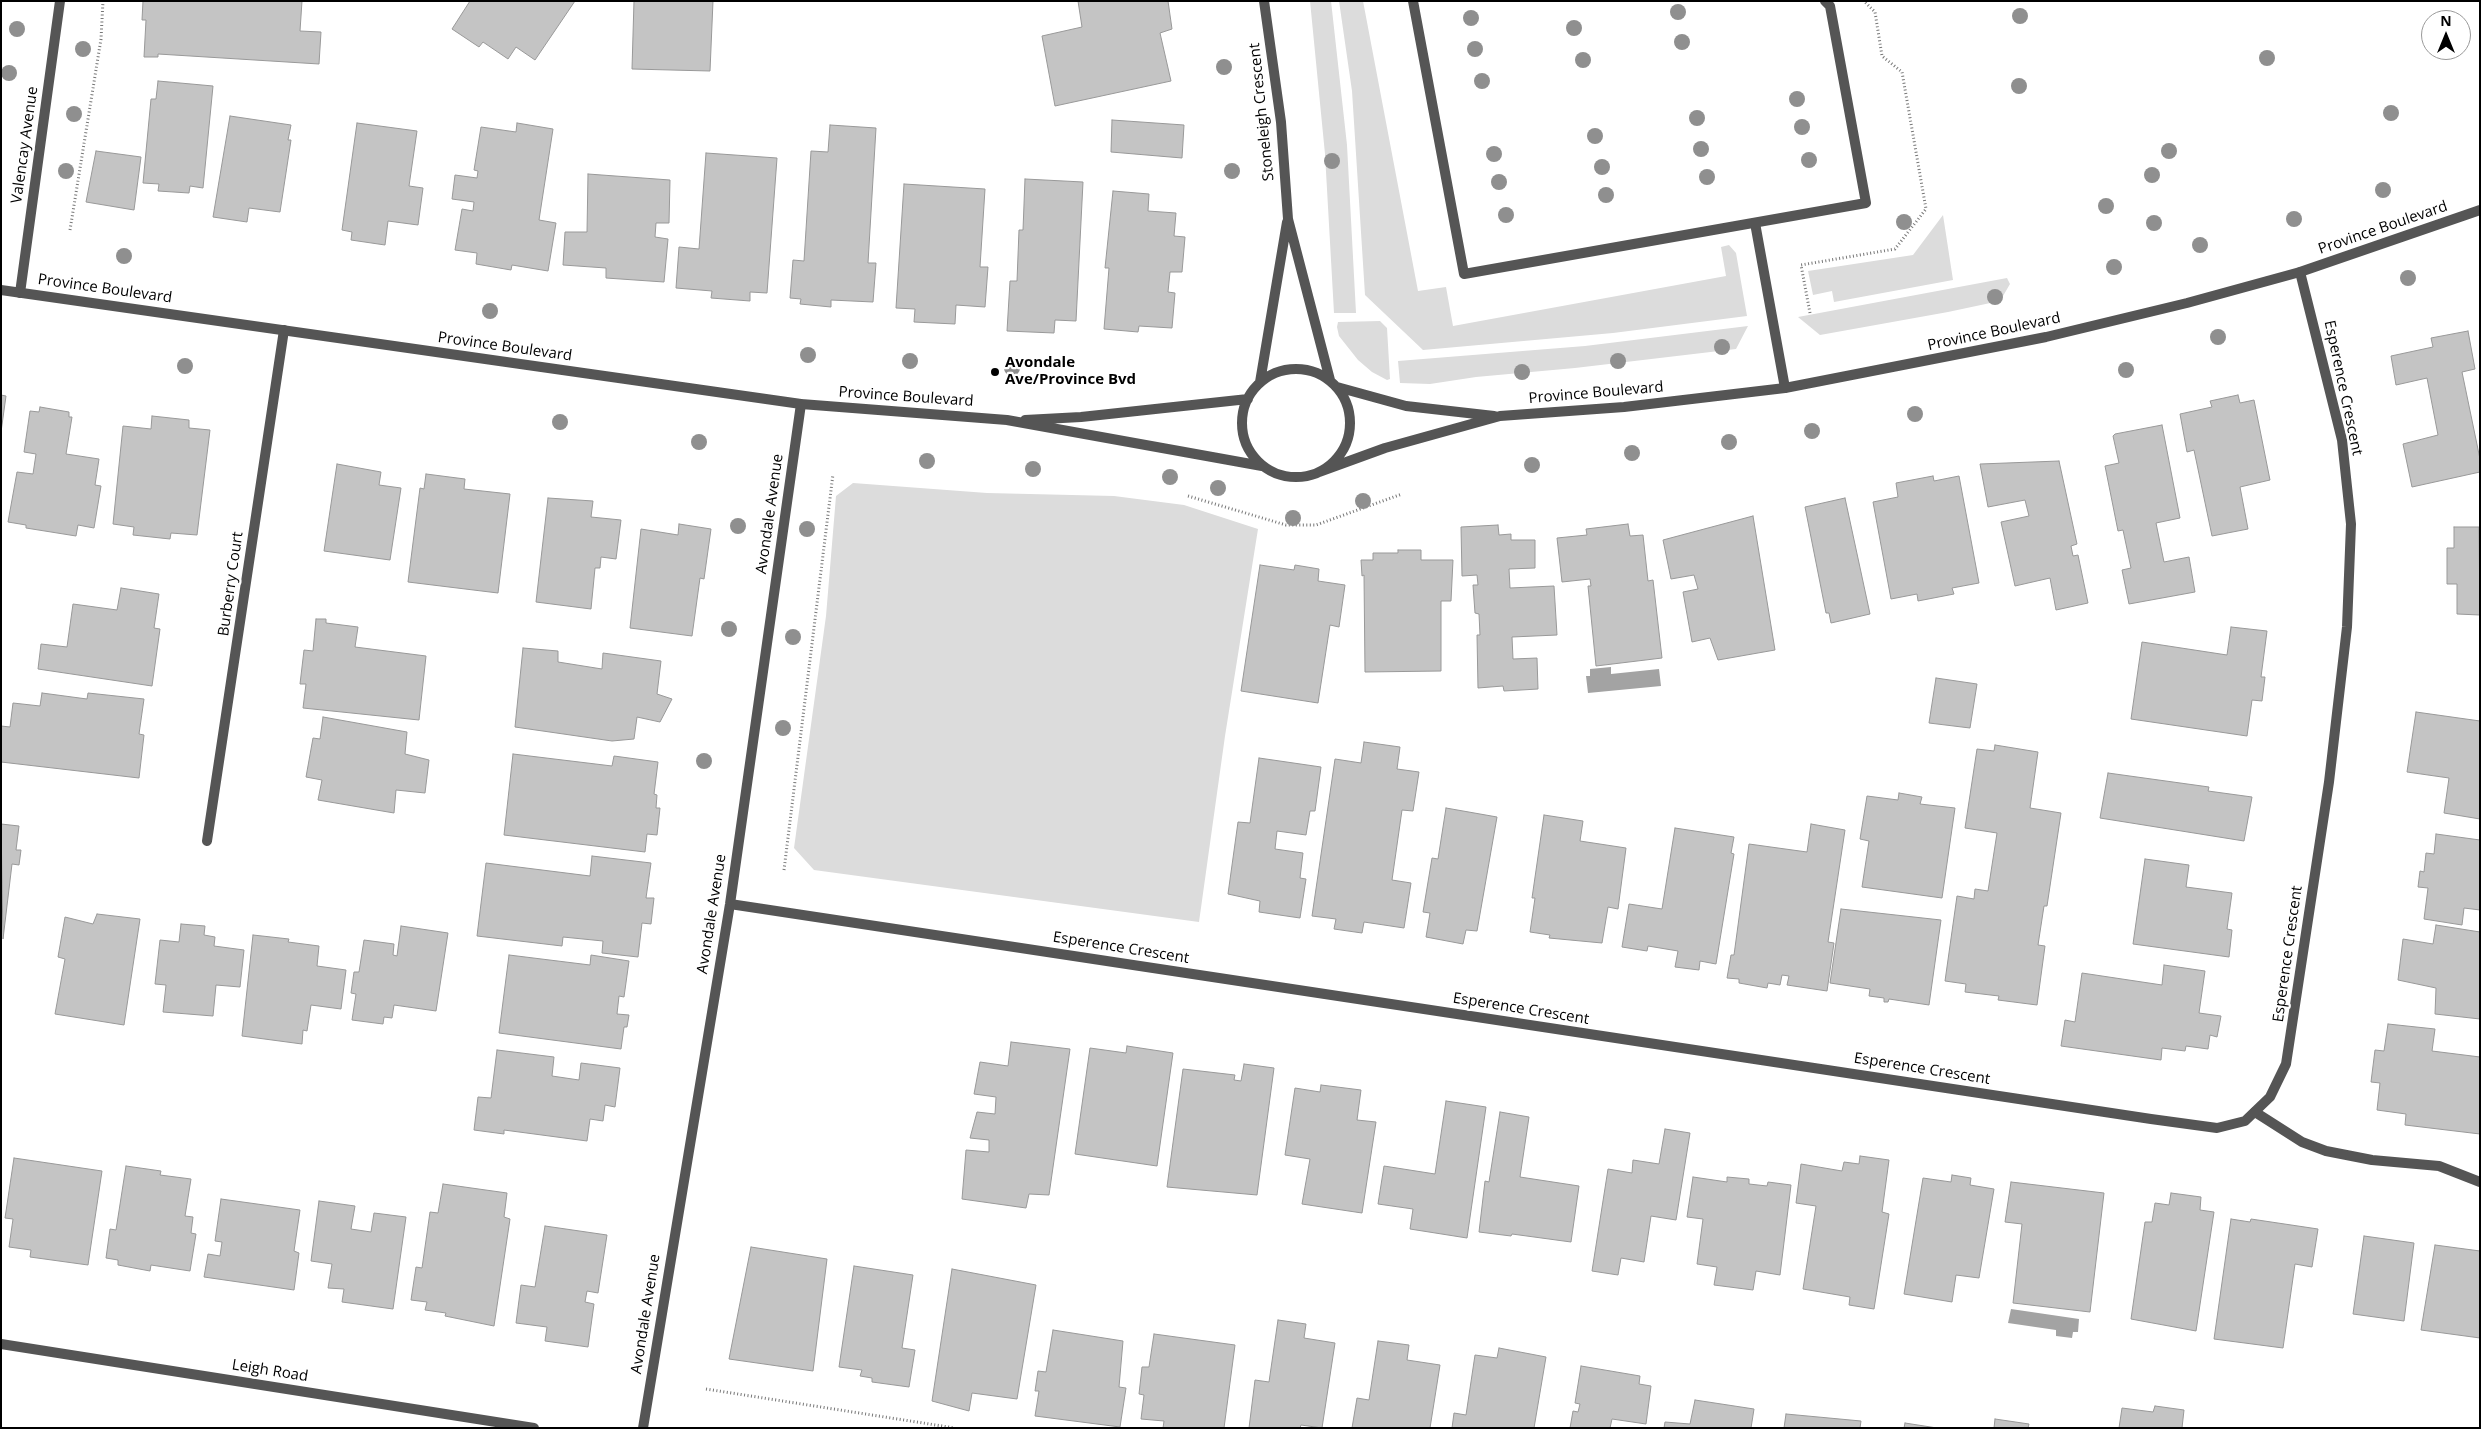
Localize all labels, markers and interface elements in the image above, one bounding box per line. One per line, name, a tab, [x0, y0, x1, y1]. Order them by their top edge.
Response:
north arrow	[2421, 10, 2471, 60]
text: N	[2440, 11, 2452, 30]
street label: Stoneleigh Crescent	[1246, 42, 1278, 182]
street label: Valencay Avenue	[8, 85, 42, 205]
street label: Province Boulevard	[2316, 197, 2450, 259]
street label: Province Boulevard	[37, 271, 173, 307]
street label: Province Boulevard	[1926, 309, 2062, 355]
street label: Esperence Crescent	[2320, 319, 2366, 457]
street label: Province Boulevard	[437, 329, 573, 365]
place label: Avondale Ave/Province Bvd	[1005, 354, 1136, 389]
marker: Avondale Ave/Province Bvd	[989, 366, 1001, 378]
street label: Province Boulevard	[1528, 378, 1664, 408]
street label: Province Boulevard	[838, 383, 974, 411]
street label: Avondale Avenue	[753, 453, 787, 575]
street label: Burberry Court	[215, 531, 247, 637]
street label: Avondale Avenue	[694, 853, 730, 975]
street label: Esperence Crescent	[2270, 885, 2306, 1023]
street label: Esperence Crescent	[1052, 928, 1190, 968]
street label: Esperence Crescent	[1452, 989, 1590, 1029]
street label: Esperence Crescent	[1853, 1049, 1991, 1089]
street label: Avondale Avenue	[628, 1253, 664, 1375]
street label: Leigh Road	[231, 1356, 309, 1386]

